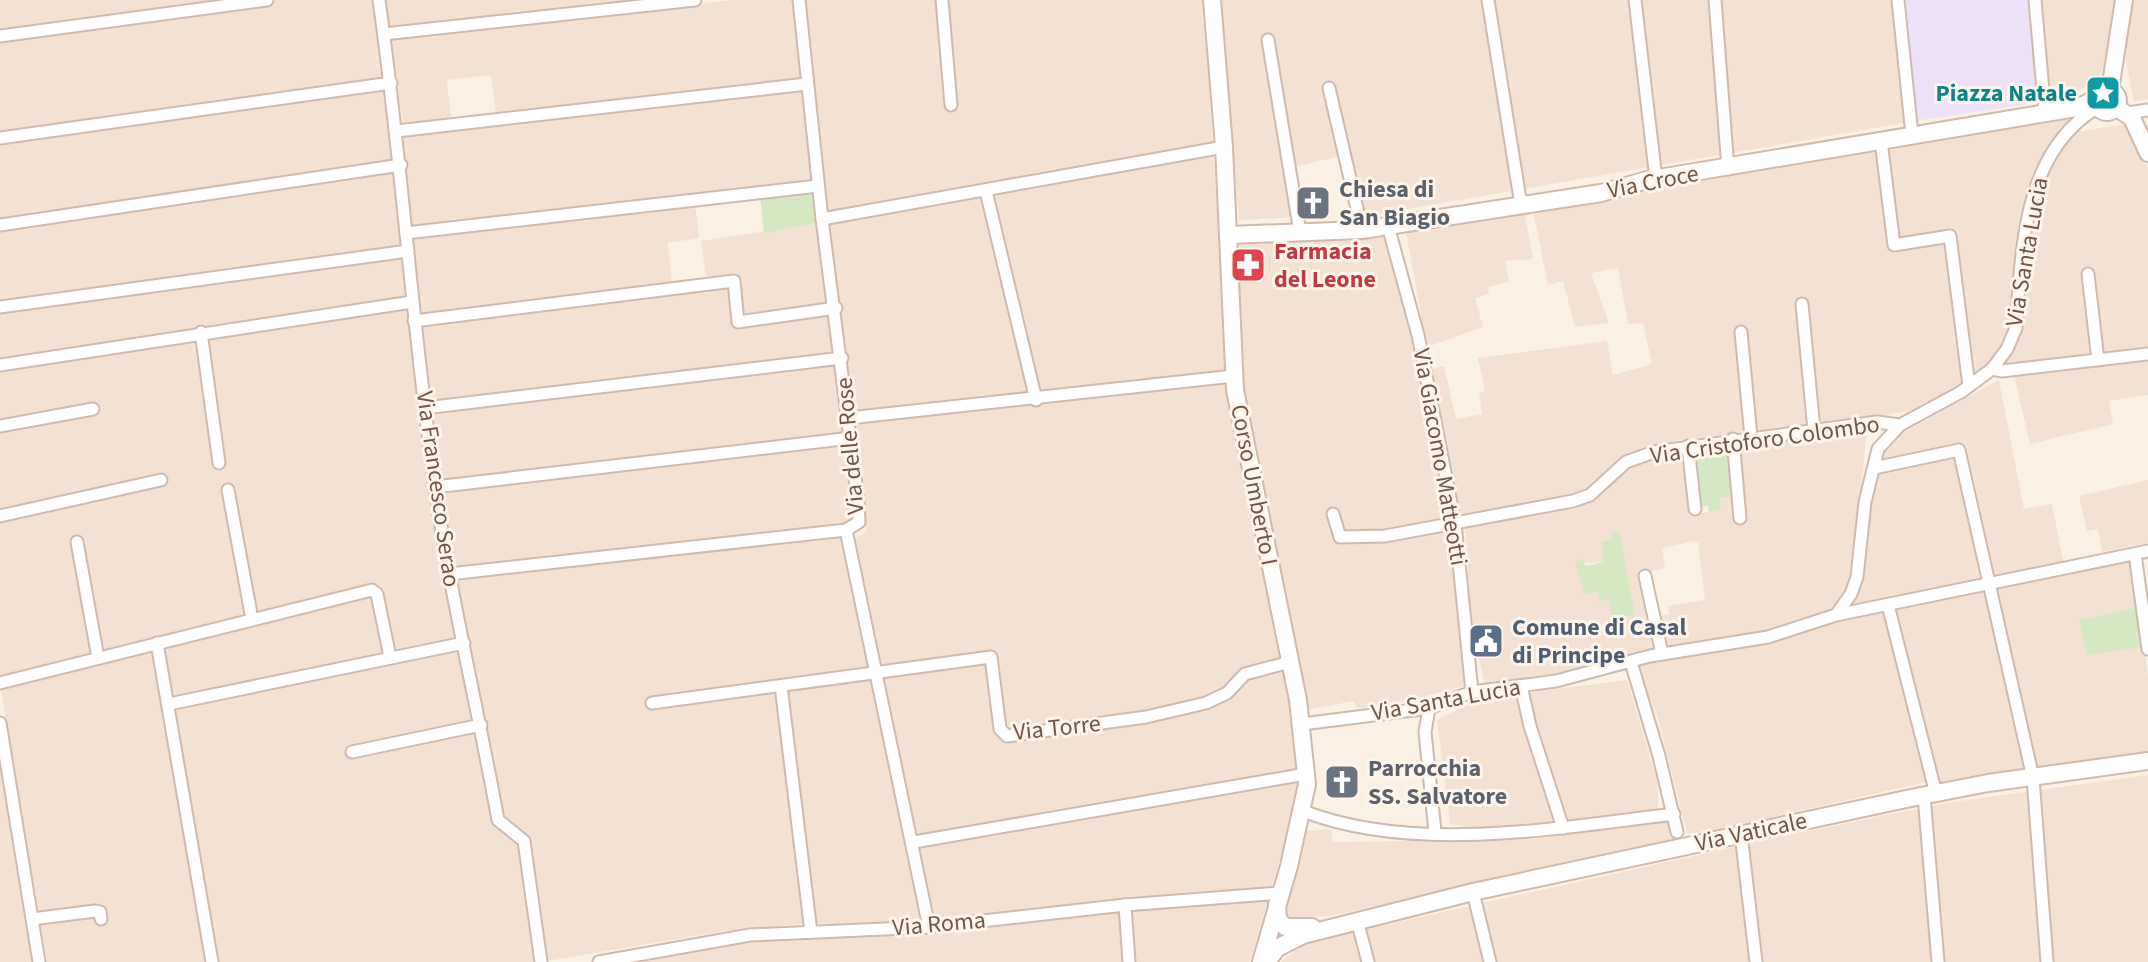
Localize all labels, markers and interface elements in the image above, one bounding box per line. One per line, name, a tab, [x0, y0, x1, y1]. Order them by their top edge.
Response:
place icon: Piazza Natale	[2084, 74, 2122, 112]
place label: Piazza Natale	[1935, 76, 2077, 111]
street label: Via Croce	[1604, 156, 1702, 208]
place label: Chiesa di San Biagio	[1339, 172, 1450, 235]
street label: Via Santa Lucia	[1997, 175, 2057, 329]
church icon: Chiesa di San Biagio	[1294, 184, 1332, 222]
place label: Farmacia del Leone	[1274, 234, 1376, 297]
pharmacy icon: Farmacia del Leone	[1229, 246, 1267, 284]
street label: Via Giacomo Matteotti	[1404, 346, 1476, 568]
street label: Via delle Rose	[827, 376, 873, 516]
street label: Via Francesco Serao	[407, 389, 469, 589]
street label: Corso Umberto I	[1221, 401, 1287, 569]
street label: Via Cristoforo Colombo	[1648, 407, 1882, 473]
place label: Comune di Casal di Principe	[1512, 610, 1687, 673]
public building icon: Comune di Casal di Principe	[1467, 622, 1505, 660]
street label: Via Santa Lucia	[1369, 670, 1523, 730]
street label: Via Torre	[1012, 706, 1102, 750]
place label: Parrocchia SS. Salvatore	[1368, 751, 1507, 814]
church icon: Parrocchia SS. Salvatore	[1323, 763, 1361, 801]
street label: Via Vaticale	[1692, 803, 1810, 861]
street label: Via Roma	[891, 902, 987, 946]

